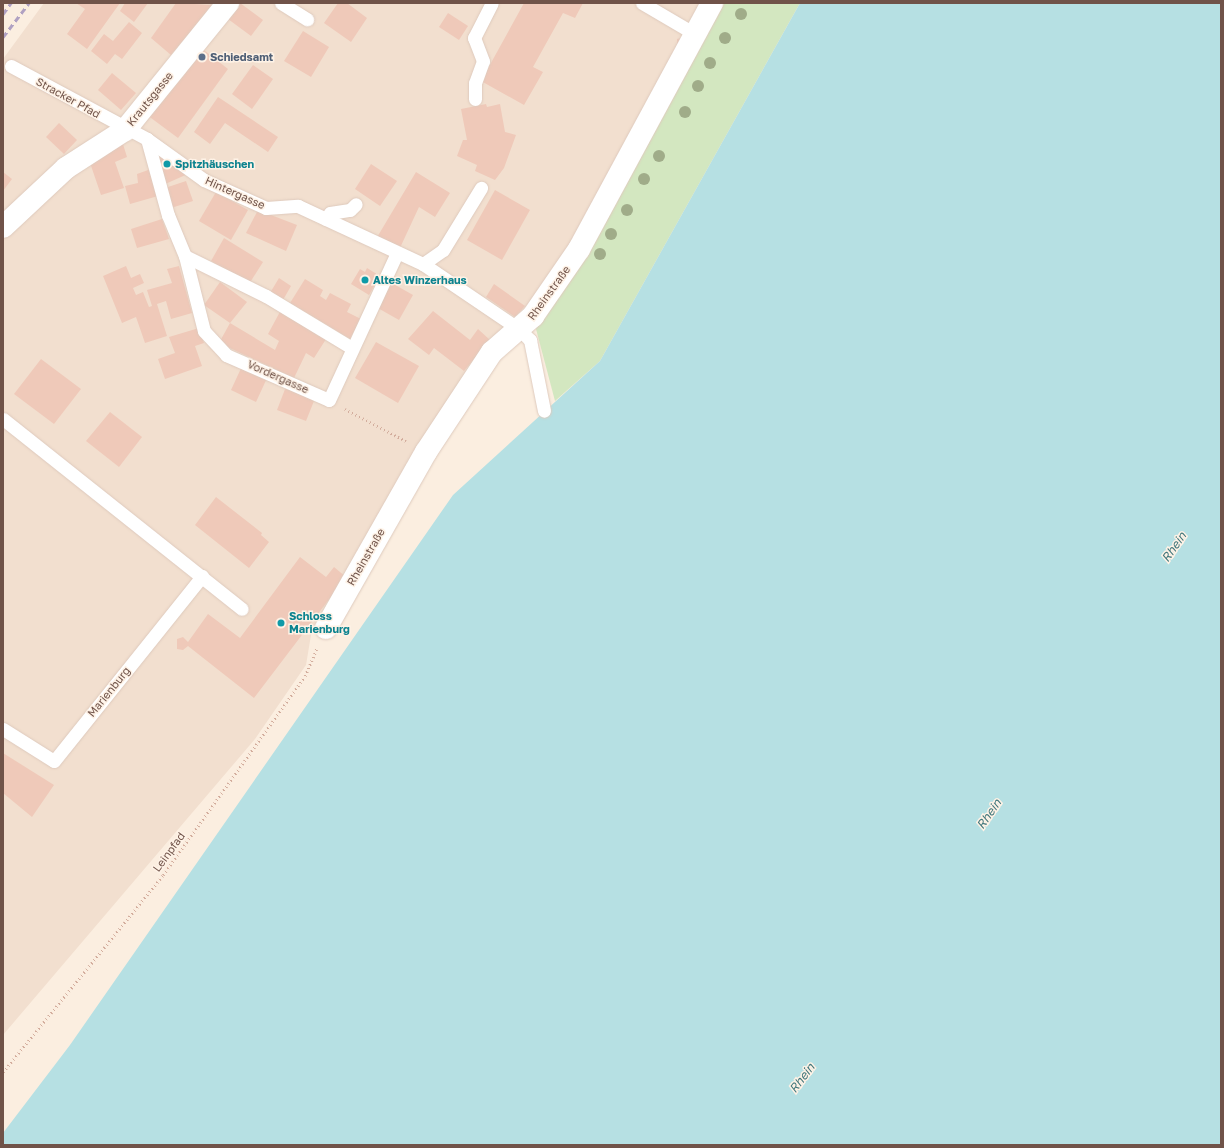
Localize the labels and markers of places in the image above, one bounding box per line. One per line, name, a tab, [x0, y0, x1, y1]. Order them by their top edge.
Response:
place label: Schiedsamt	[210, 50, 273, 64]
marker: Schiedsamt	[197, 52, 207, 62]
place label: Spitzhäuschen	[175, 157, 254, 171]
marker: Spitzhäuschen	[162, 159, 172, 169]
place label: Altes Winzerhaus	[373, 273, 467, 287]
marker: Altes Winzerhaus	[360, 275, 370, 285]
place label: Schloss Marienburg	[289, 610, 350, 636]
marker: Schloss Marienburg	[276, 618, 286, 628]

